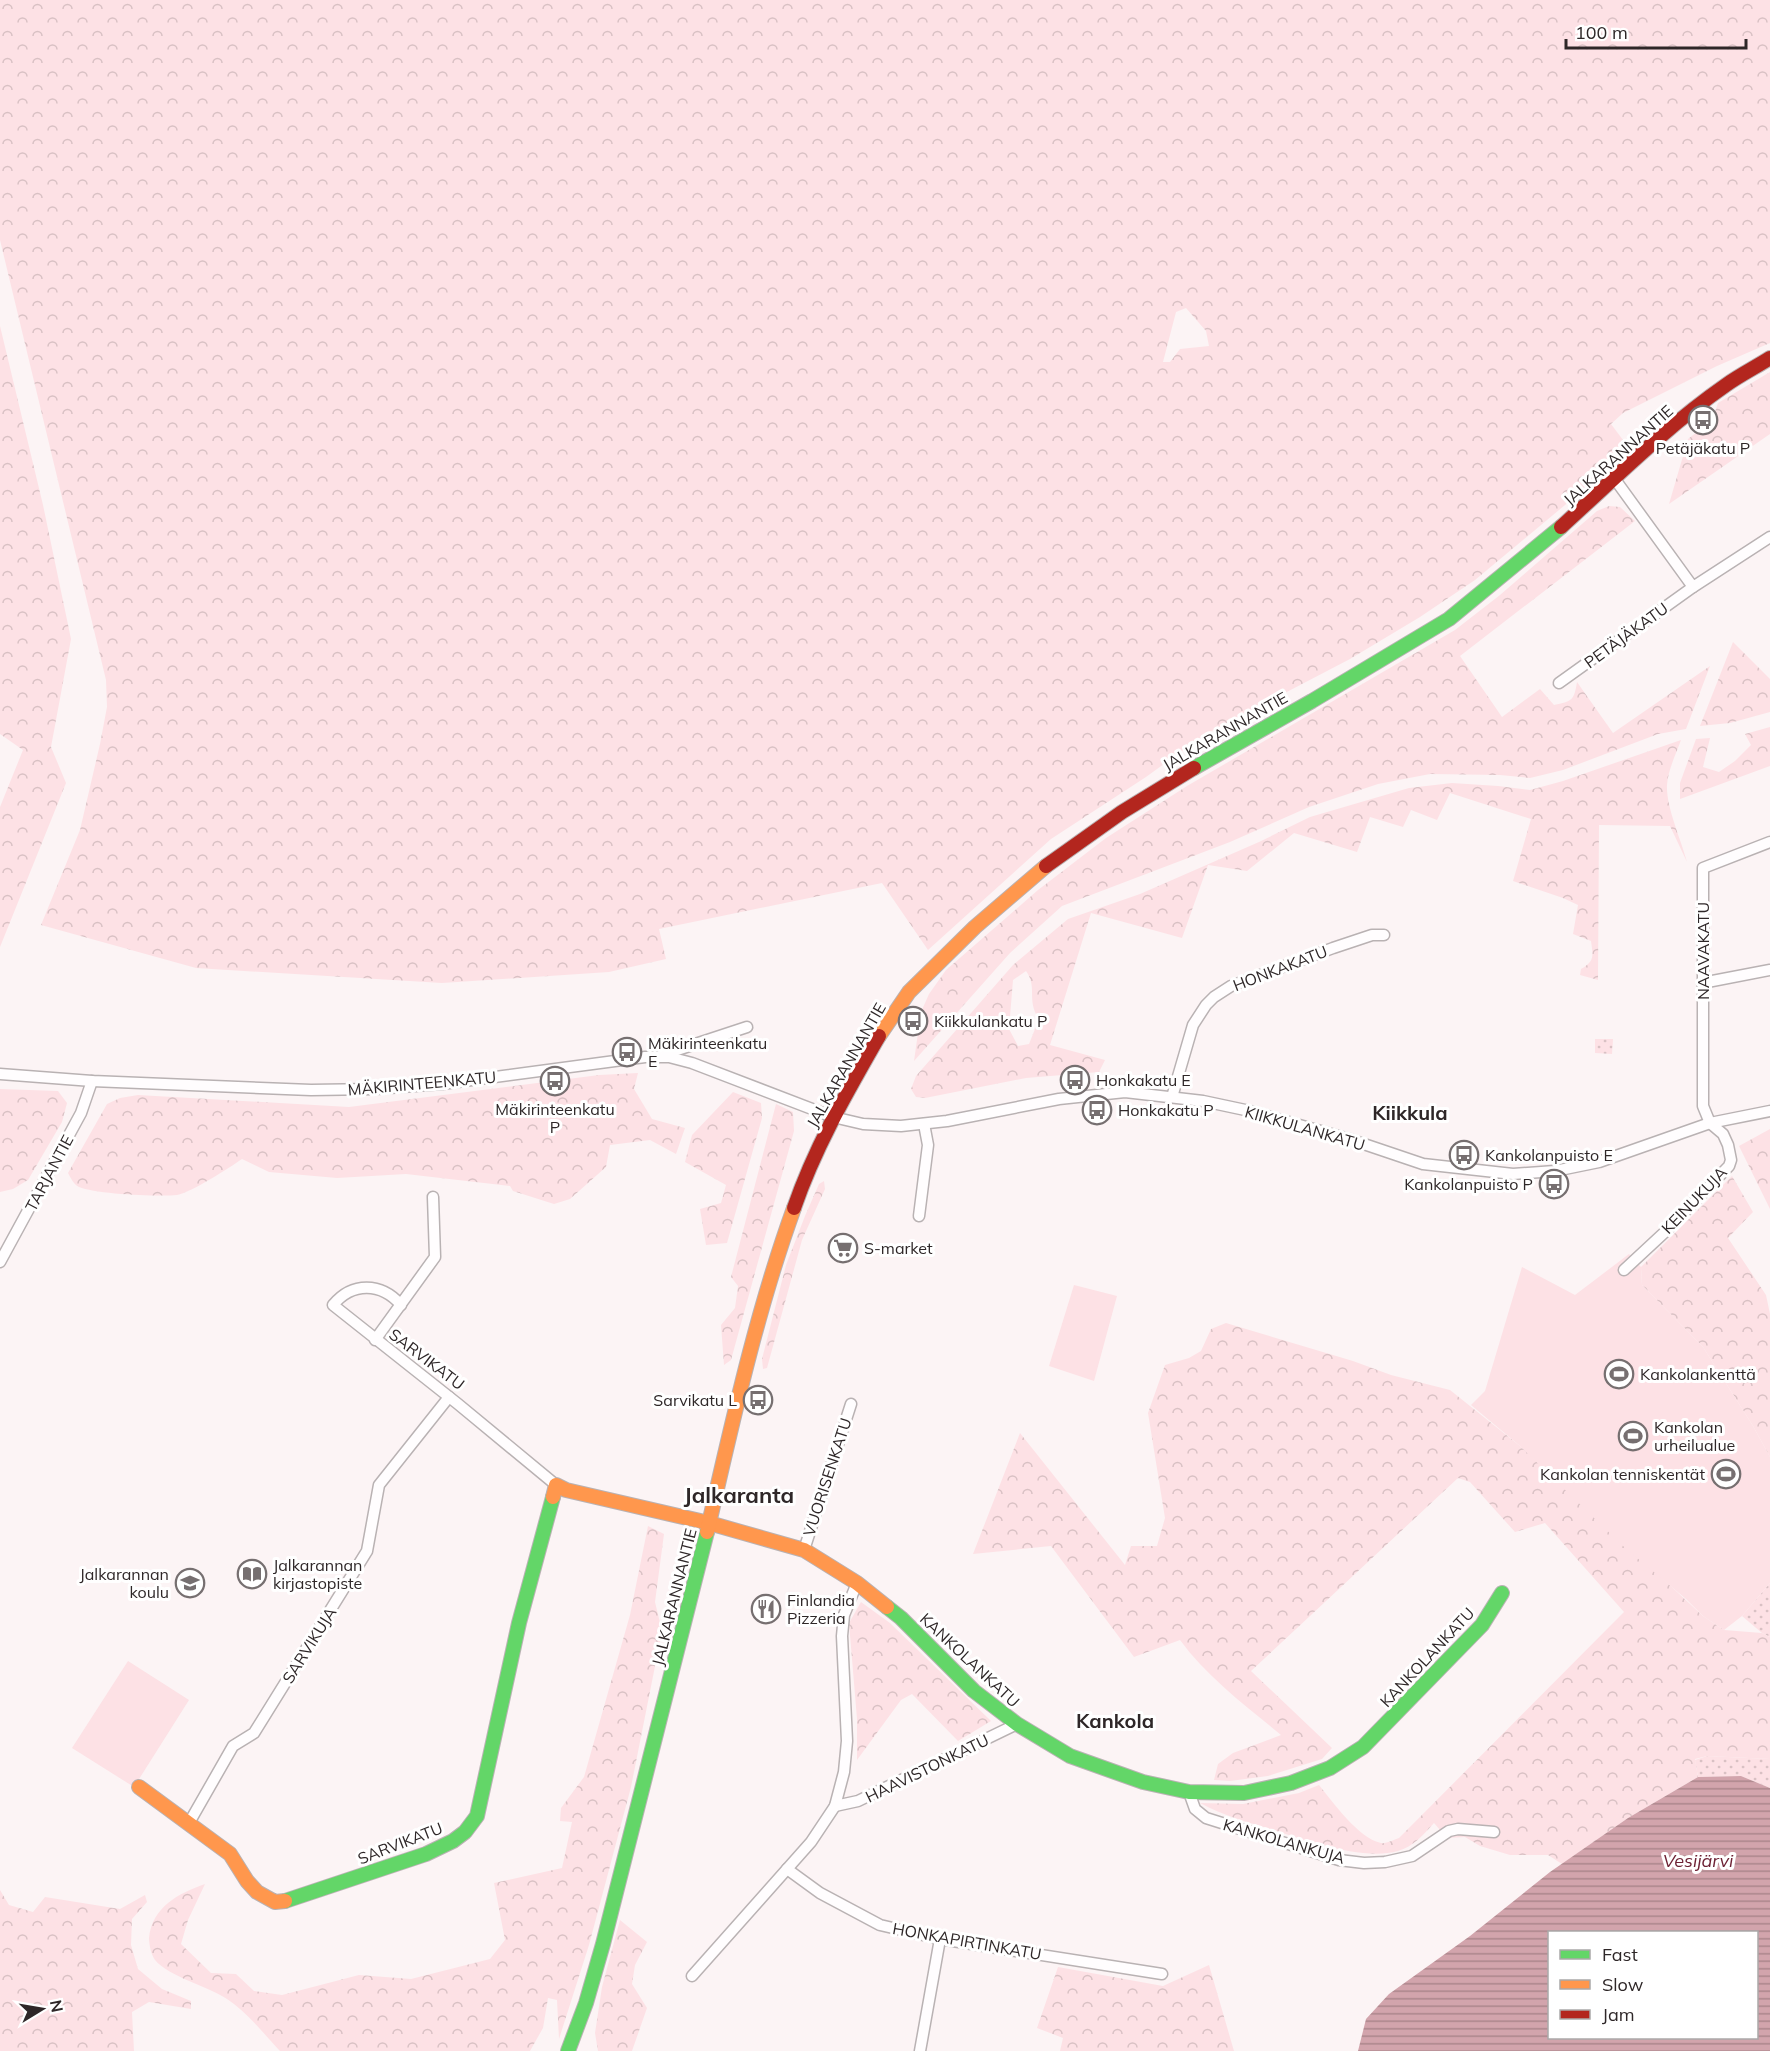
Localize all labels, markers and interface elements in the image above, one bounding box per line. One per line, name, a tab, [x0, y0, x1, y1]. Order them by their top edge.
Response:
scale bar	[1566, 12, 1746, 50]
text: 100 m	[1575, 21, 1628, 44]
street label: JALKARANNANTIE	[1559, 400, 1677, 510]
bus stop icon: Petäjäkatu P	[1687, 404, 1719, 436]
place label: Petäjäkatu P	[1656, 438, 1750, 458]
street label: PETÄJÄKATU	[1580, 598, 1672, 672]
street label: JALKARANNANTIE	[1159, 687, 1291, 775]
street label: NAAVAKATU	[1693, 902, 1713, 1000]
street label: HONKAKATU	[1230, 941, 1330, 995]
street label: JALKARANNANTIE	[802, 999, 890, 1131]
bus stop icon: Kiikkulankatu P	[897, 1005, 929, 1037]
place label: Kiikkulankatu P	[934, 1011, 1047, 1031]
place label: Mäkirinteenkatu E	[648, 1033, 767, 1071]
bus stop icon: Mäkirinteenkatu E	[611, 1036, 643, 1068]
bus stop icon: Honkakatu E	[1059, 1064, 1091, 1096]
bus stop icon: Mäkirinteenkatu P	[539, 1065, 571, 1097]
street label: MÄKIRINTEENKATU	[347, 1067, 497, 1099]
place label: Honkakatu E	[1096, 1070, 1191, 1090]
bus stop icon: Honkakatu P	[1081, 1094, 1113, 1126]
place label: Mäkirinteenkatu P	[495, 1099, 615, 1137]
place label: Honkakatu P	[1118, 1100, 1214, 1120]
district label: Kiikkula	[1372, 1100, 1448, 1125]
street label: KIIKKULANKATU	[1243, 1101, 1367, 1155]
street label: TARJANTIE	[21, 1131, 77, 1215]
bus stop icon: Kankolanpuisto E	[1448, 1139, 1480, 1171]
place label: Kankolanpuisto E	[1485, 1145, 1613, 1165]
street label: KEINUKUJA	[1657, 1162, 1731, 1238]
bus stop icon: Kankolanpuisto P	[1538, 1168, 1570, 1200]
place label: Kankolanpuisto P	[1404, 1174, 1533, 1194]
supermarket icon: S-market	[827, 1232, 859, 1264]
place label: S-market	[864, 1238, 933, 1258]
street label: SARVIKATU	[385, 1324, 469, 1394]
sports icon: Kankolankenttä	[1603, 1358, 1635, 1390]
place label: Kankolankenttä	[1640, 1364, 1756, 1384]
bus stop icon: Sarvikatu L	[742, 1384, 774, 1416]
place label: Sarvikatu L	[653, 1390, 737, 1410]
street label: VUORISENKATU	[798, 1415, 856, 1539]
place label: Kankolan urheilualue	[1654, 1417, 1735, 1455]
sports icon: Kankolan urheilualue	[1617, 1420, 1649, 1452]
sports icon: Kankolan tenniskentät	[1710, 1458, 1742, 1490]
place label: Kankolan tenniskentät	[1540, 1464, 1705, 1484]
district label: Jalkaranta	[684, 1481, 794, 1509]
street label: JALKARANNANTIE	[647, 1526, 701, 1668]
place label: Jalkarannan kirjastopiste	[273, 1555, 363, 1593]
library icon: Jalkarannan kirjastopiste	[236, 1558, 268, 1590]
place label: Jalkarannan koulu	[80, 1564, 169, 1602]
school or university icon: Jalkarannan koulu	[174, 1567, 206, 1599]
place label: Finlandia Pizzeria	[787, 1590, 855, 1628]
restaurant icon: Finlandia Pizzeria	[750, 1593, 782, 1625]
street label: SARVIKUJA	[278, 1603, 340, 1687]
street label: KANKOLANKATU	[1376, 1603, 1478, 1711]
street label: KANKOLANKATU	[916, 1609, 1024, 1711]
district label: Kankola	[1076, 1708, 1154, 1733]
street label: HAAVISTONKATU	[862, 1729, 992, 1807]
street label: KANKOLANKUJA	[1221, 1814, 1347, 1868]
street label: SARVIKATU	[355, 1818, 445, 1868]
water label: Vesijärvi	[1663, 1849, 1734, 1872]
street label: HONKAPIRTINKATU	[891, 1918, 1043, 1964]
legend	[1548, 1931, 1758, 2039]
text: Fast	[1602, 1943, 1638, 1966]
text: Slow	[1602, 1973, 1644, 1996]
north arrow	[12, 1979, 72, 2039]
text: N	[46, 1998, 68, 2014]
text: Jam	[1602, 2003, 1635, 2026]

